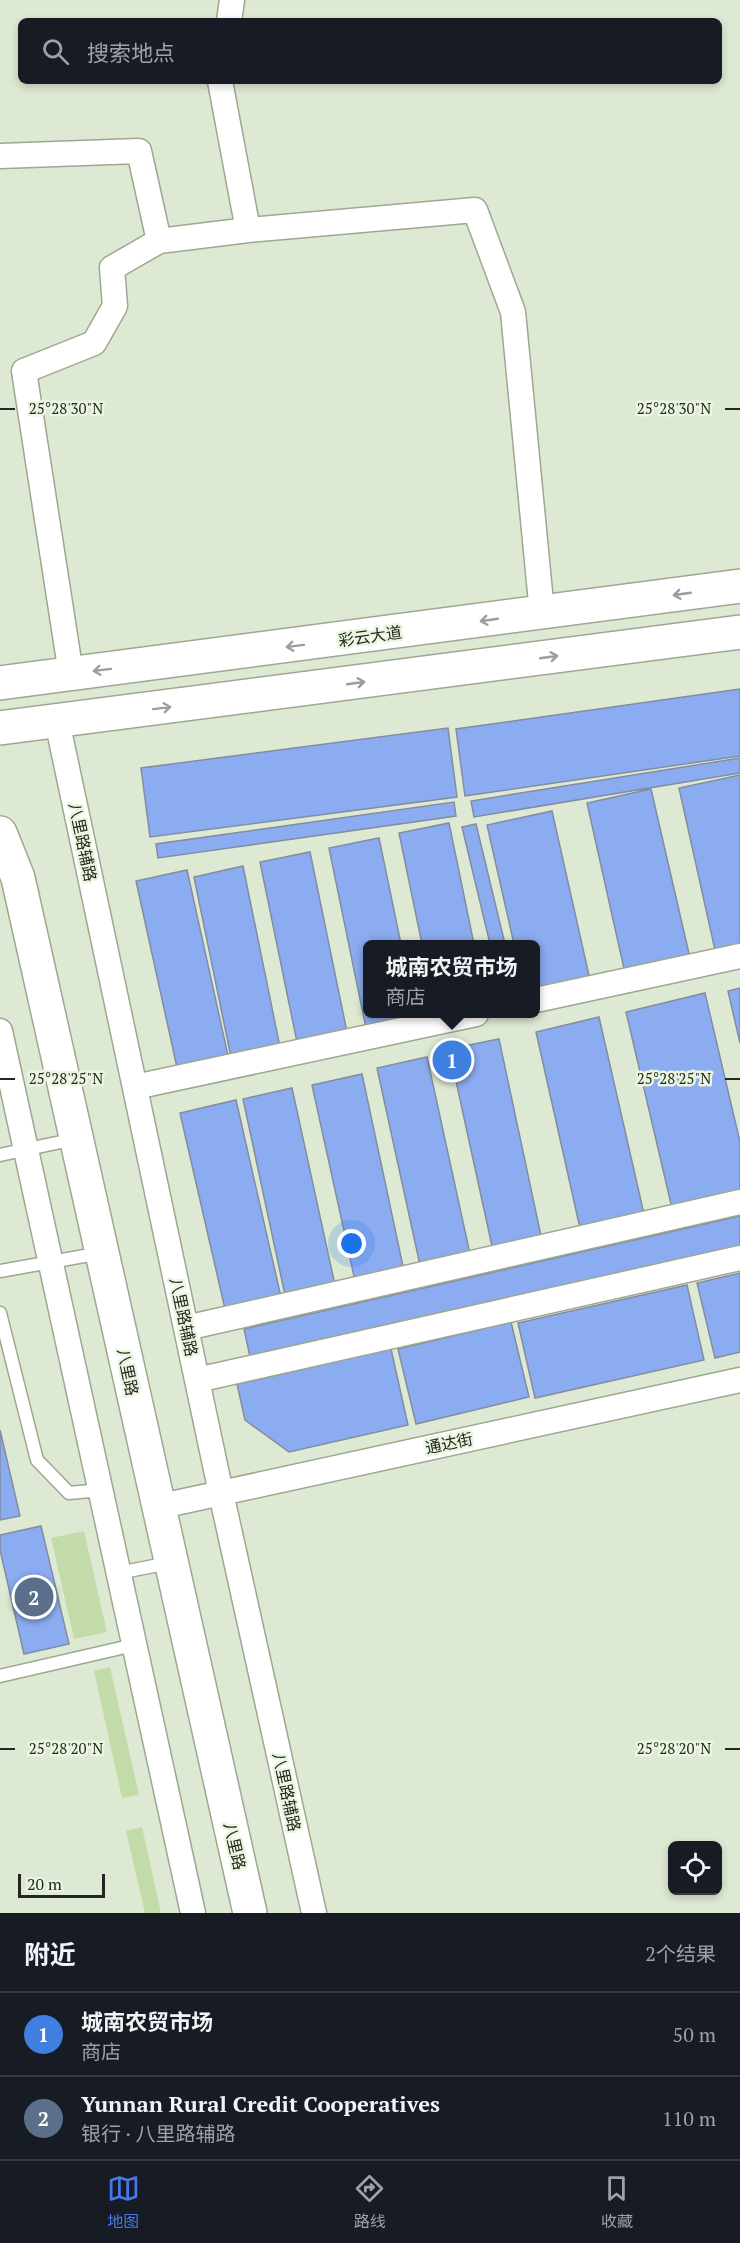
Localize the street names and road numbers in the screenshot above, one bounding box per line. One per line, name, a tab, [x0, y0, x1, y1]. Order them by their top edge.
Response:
street label: 彩云大道	[337, 621, 403, 651]
street label: 八里路辅路	[64, 801, 102, 883]
street label: 八里路辅路	[165, 1276, 203, 1358]
street label: 八里路	[112, 1346, 144, 1398]
street label: 通达街	[423, 1427, 475, 1459]
street label: 八里路辅路	[268, 1751, 306, 1833]
street label: 八里路	[219, 1820, 251, 1872]

